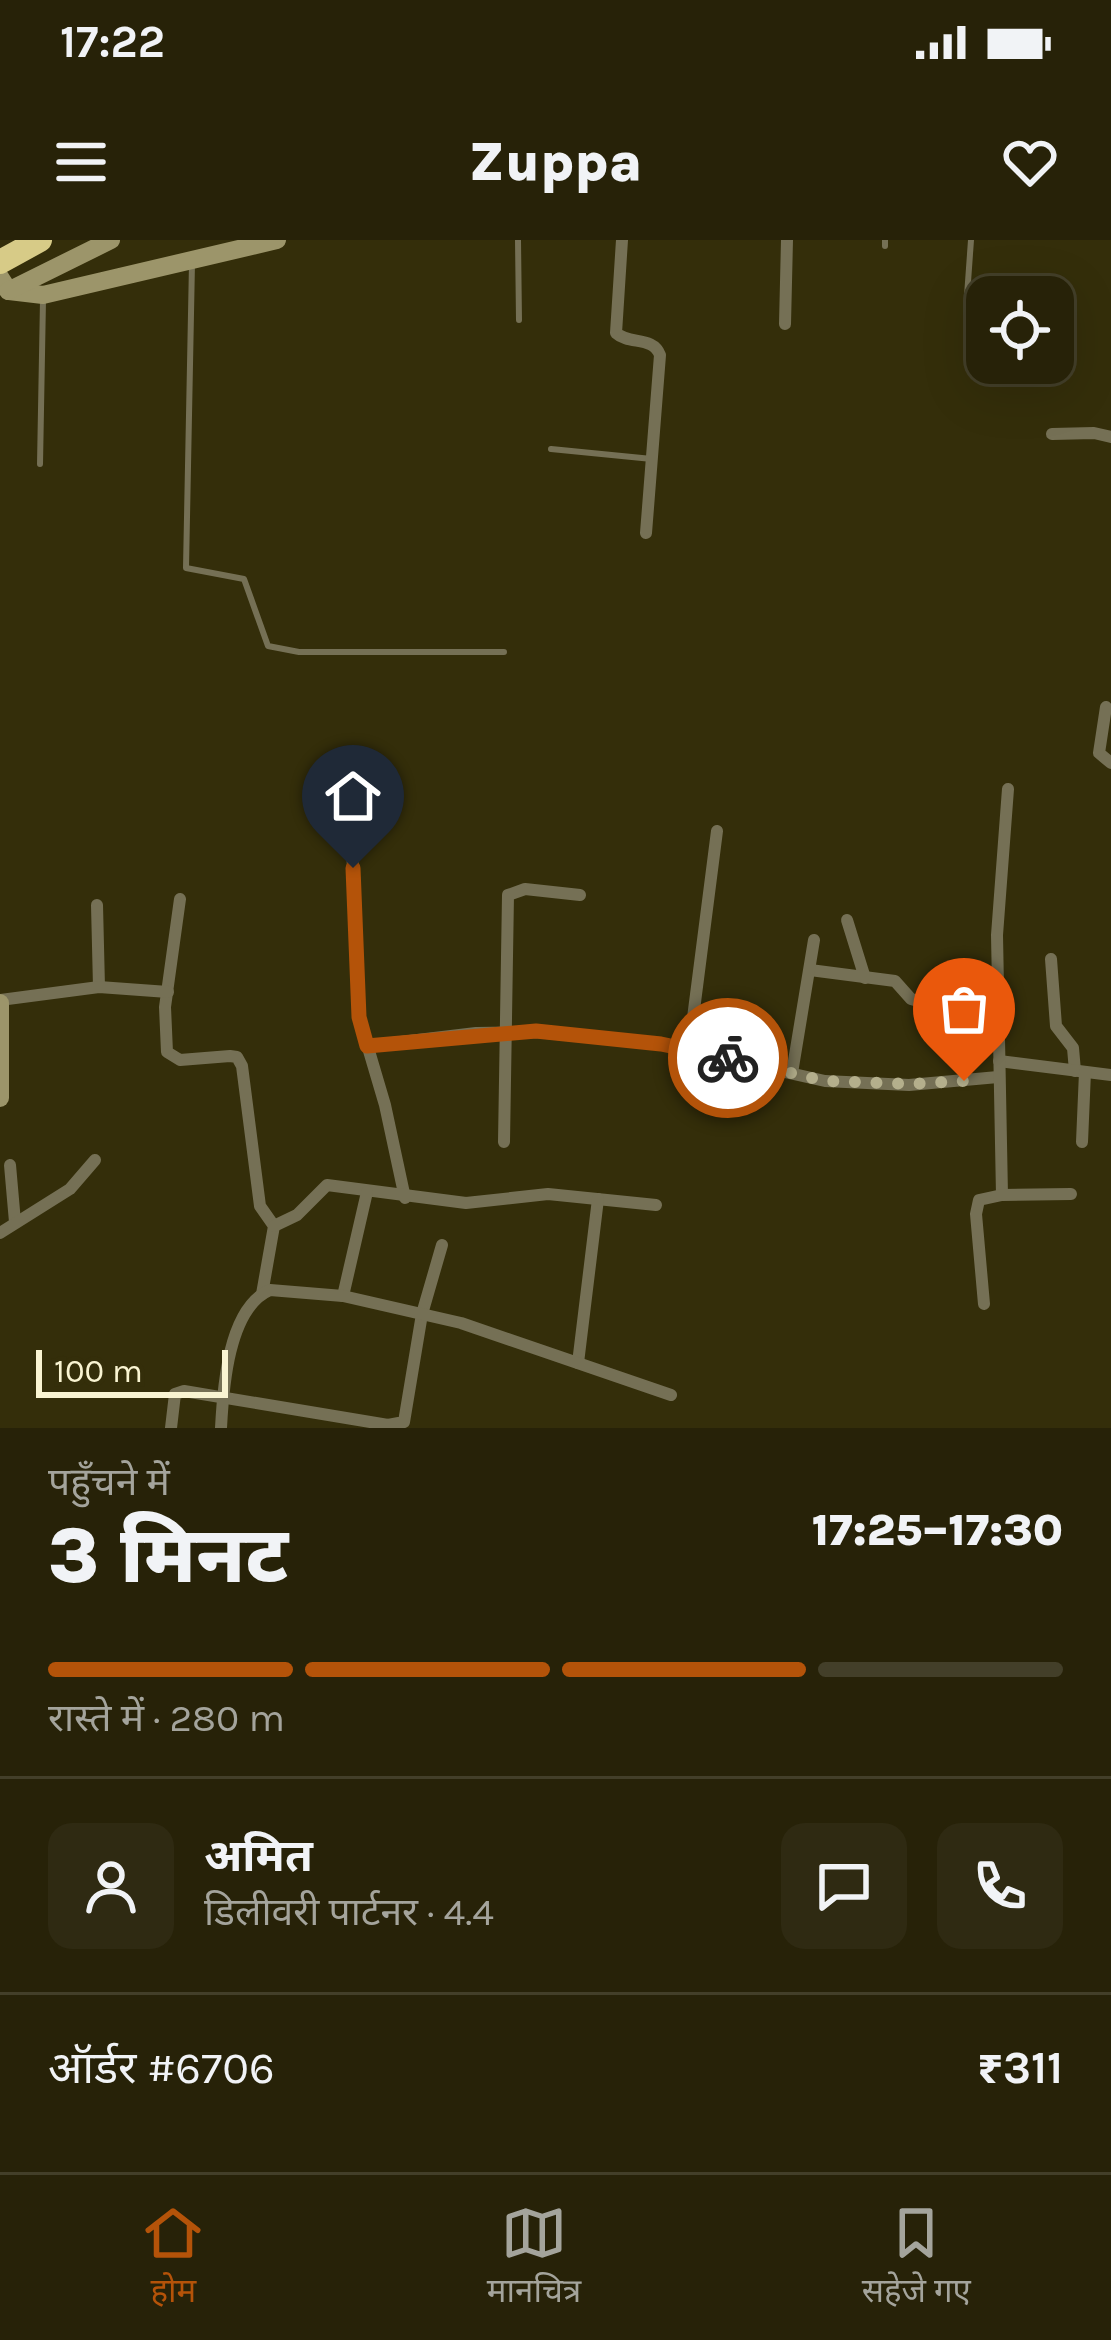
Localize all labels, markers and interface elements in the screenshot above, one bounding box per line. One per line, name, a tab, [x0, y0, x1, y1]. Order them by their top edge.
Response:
text: 17:22	[60, 16, 165, 68]
icon: menu	[48, 129, 114, 195]
icon: heart	[997, 129, 1063, 195]
text: Zuppa	[469, 130, 642, 194]
map controls	[966, 276, 1074, 384]
button: locate	[966, 276, 1074, 384]
pin	[302, 745, 404, 868]
icon: home	[320, 763, 386, 829]
pin	[913, 958, 1015, 1081]
icon: bag	[931, 976, 997, 1042]
courier	[668, 998, 788, 1118]
icon: bike	[695, 1025, 761, 1091]
scale bar	[36, 1344, 228, 1397]
text: 100 m	[54, 1352, 143, 1390]
text: पहुँचने में	[48, 1459, 170, 1505]
text: 17:25–17:30	[812, 1504, 1063, 1556]
text: 3 मिनट	[48, 1510, 288, 1602]
text: रास्ते में · 280 m	[48, 1695, 285, 1741]
button: person	[48, 1823, 174, 1949]
button: chat	[781, 1823, 907, 1949]
button: phone	[937, 1823, 1063, 1949]
text: अमित	[204, 1830, 313, 1882]
text: डिलीवरी पार्टनर · 4.4	[204, 1889, 494, 1935]
text: ऑर्डर #6706	[48, 2042, 275, 2094]
text: ₹311	[977, 2042, 1063, 2094]
tab: होम	[140, 2200, 206, 2315]
tab: मानचित्र	[487, 2200, 581, 2315]
tab: सहेजे गए	[862, 2200, 971, 2315]

